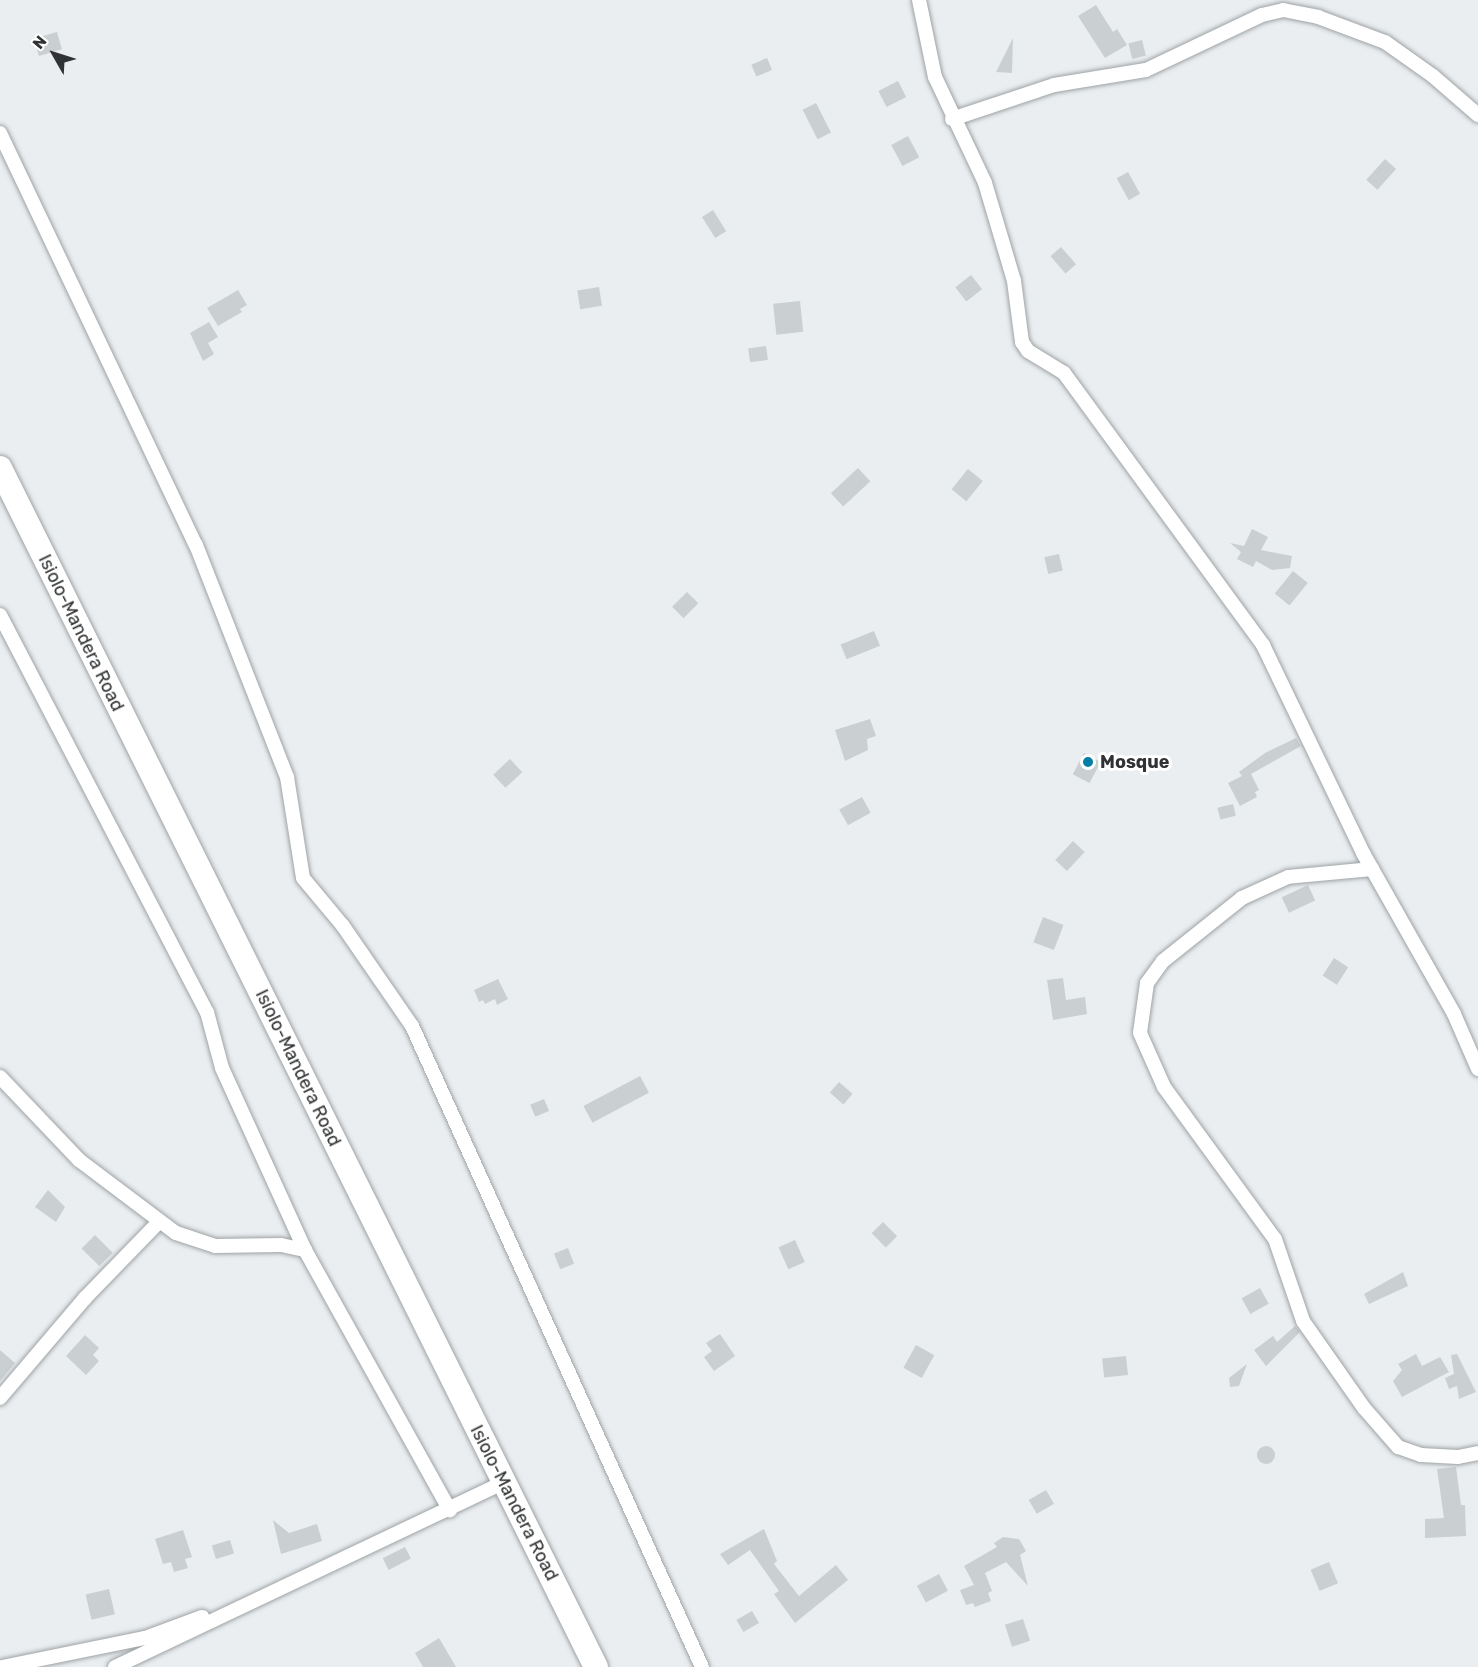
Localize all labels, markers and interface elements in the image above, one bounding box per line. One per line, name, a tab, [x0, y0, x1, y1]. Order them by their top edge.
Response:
north arrow	[24, 24, 84, 84]
text: N	[29, 32, 51, 53]
street label: Isiolo-Mandera Road	[34, 551, 128, 715]
place label: Mosque	[1100, 751, 1169, 773]
marker: Mosque	[1081, 755, 1095, 769]
street label: Isiolo-Mandera Road	[251, 986, 345, 1150]
street label: Isiolo-Mandera Road	[465, 1422, 563, 1584]

